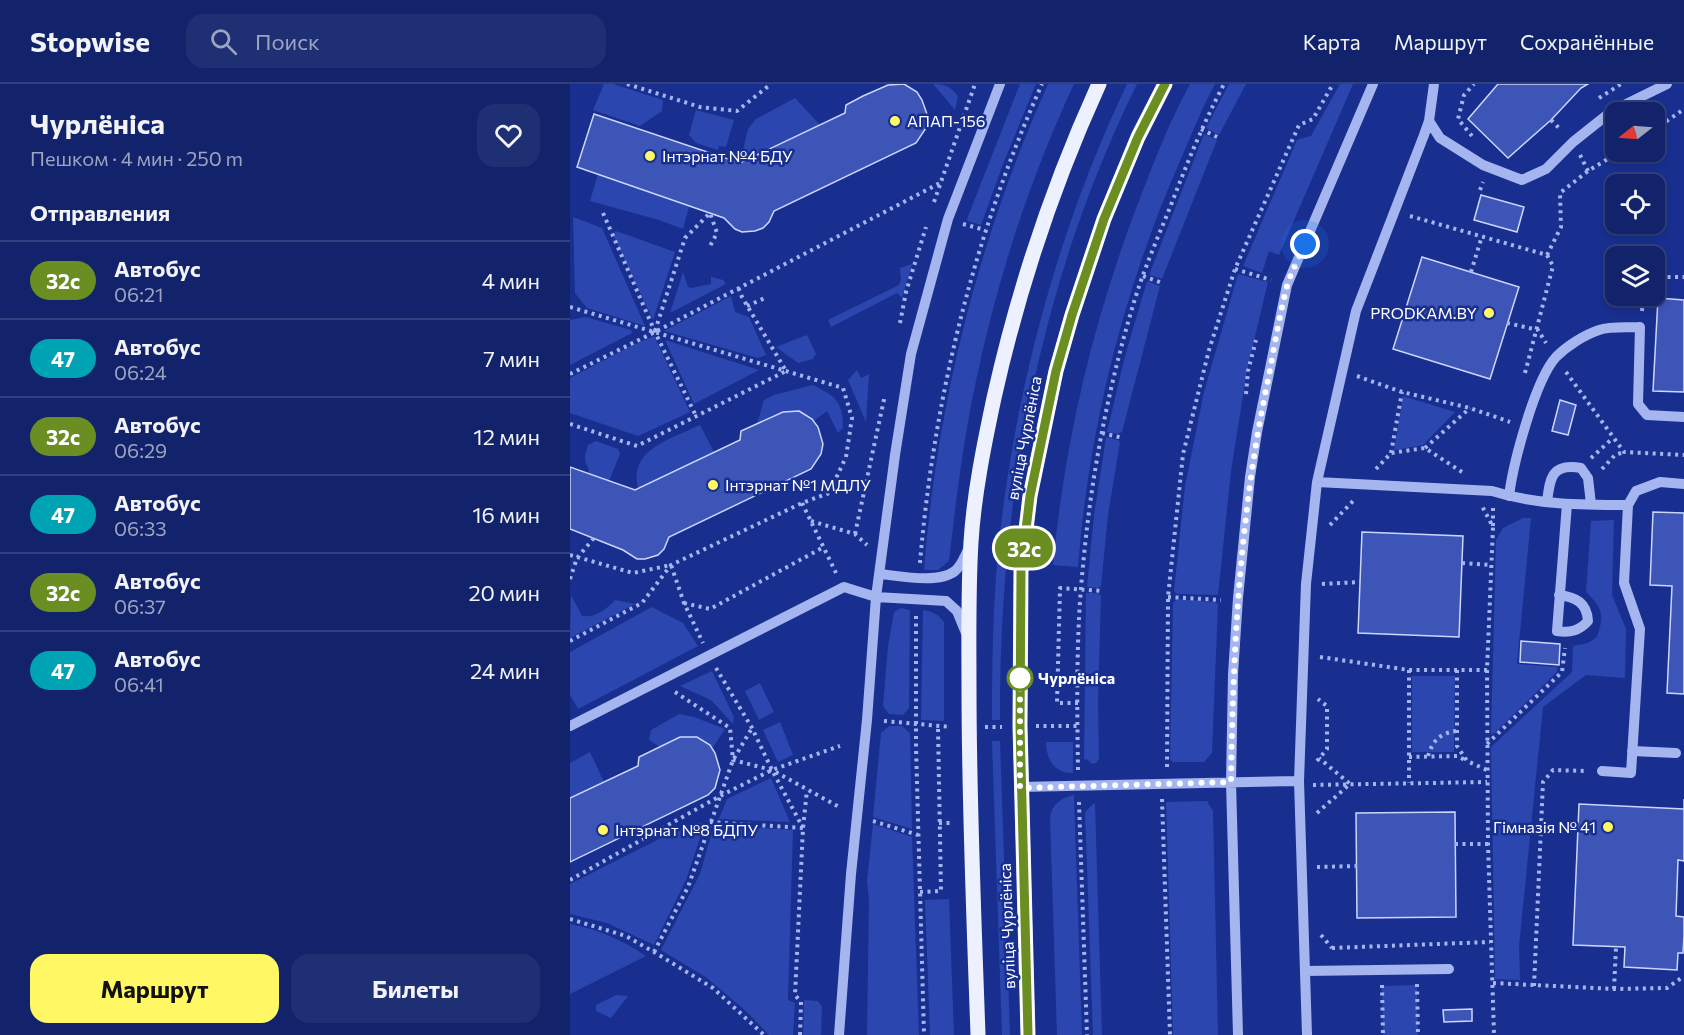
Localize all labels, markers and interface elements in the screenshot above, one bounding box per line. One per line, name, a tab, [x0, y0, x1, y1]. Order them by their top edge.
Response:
search box	[186, 14, 606, 68]
text: Stopwise	[30, 24, 150, 58]
icon: search	[207, 25, 240, 58]
text: Поиск	[255, 28, 320, 55]
text: Карта	[1303, 29, 1361, 54]
text: Маршрут	[1394, 29, 1487, 54]
text: Сохранённые	[1520, 29, 1654, 54]
north arrow	[1605, 102, 1665, 162]
map controls	[1605, 102, 1665, 306]
button: heart	[477, 104, 540, 167]
text: Чурлёніса	[30, 106, 165, 140]
place label: АПАП-156	[907, 111, 985, 130]
marker: АПАП-156	[888, 114, 902, 128]
text: Пешком · 4 мин · 250 m	[30, 146, 243, 170]
place label: Інтэрнат №4 БДУ	[662, 146, 793, 165]
marker: Інтэрнат №4 БДУ	[643, 149, 657, 163]
button: locate	[1605, 174, 1665, 234]
text: Отправления	[30, 199, 170, 226]
your location	[1290, 229, 1320, 259]
button: layers	[1605, 246, 1665, 306]
text: Автобус	[114, 255, 201, 282]
text: 4 мин	[482, 267, 540, 294]
text: 32с	[46, 268, 80, 293]
text: 06:21	[114, 282, 164, 306]
place label: PRODKAM.BY	[1370, 303, 1478, 322]
marker: PRODKAM.BY	[1482, 306, 1496, 320]
text: Автобус	[114, 333, 201, 360]
text: 7 мин	[483, 345, 540, 372]
text: 47	[51, 346, 75, 371]
text: 06:24	[114, 360, 167, 384]
street label: вуліца Чурлёніса	[1002, 374, 1045, 501]
text: Автобус	[114, 411, 201, 438]
text: 12 мин	[473, 423, 540, 450]
text: 32с	[46, 424, 80, 449]
text: 06:29	[114, 438, 167, 462]
place label: Інтэрнат №1 МДЛУ	[725, 475, 871, 494]
marker: Інтэрнат №1 МДЛУ	[706, 478, 720, 492]
text: Автобус	[114, 489, 201, 516]
text: 16 мин	[472, 501, 540, 528]
text: 47	[51, 502, 75, 527]
text: 06:33	[114, 516, 167, 540]
line badge: 32с	[990, 528, 1058, 568]
text: 32с	[1007, 536, 1041, 561]
text: Автобус	[114, 567, 201, 594]
text: 20 мин	[468, 579, 540, 606]
text: 32с	[46, 580, 80, 605]
text: 06:37	[114, 594, 166, 618]
text: Автобус	[114, 645, 201, 672]
text: 24 мин	[470, 657, 540, 684]
text: 47	[51, 658, 75, 683]
marker: Чурлёніса	[1007, 665, 1033, 691]
place label: Чурлёніса	[1038, 668, 1115, 687]
text: 06:41	[114, 672, 164, 696]
place label: Гімназія № 41	[1493, 817, 1596, 836]
place label: Інтэрнат №8 БДПУ	[615, 820, 759, 839]
marker: Гімназія № 41	[1601, 820, 1615, 834]
marker: Інтэрнат №8 БДПУ	[596, 823, 610, 837]
street label: вуліца Чурлёніса	[995, 863, 1018, 989]
button: Маршрут	[30, 954, 279, 1023]
button: Билеты	[291, 954, 540, 1023]

